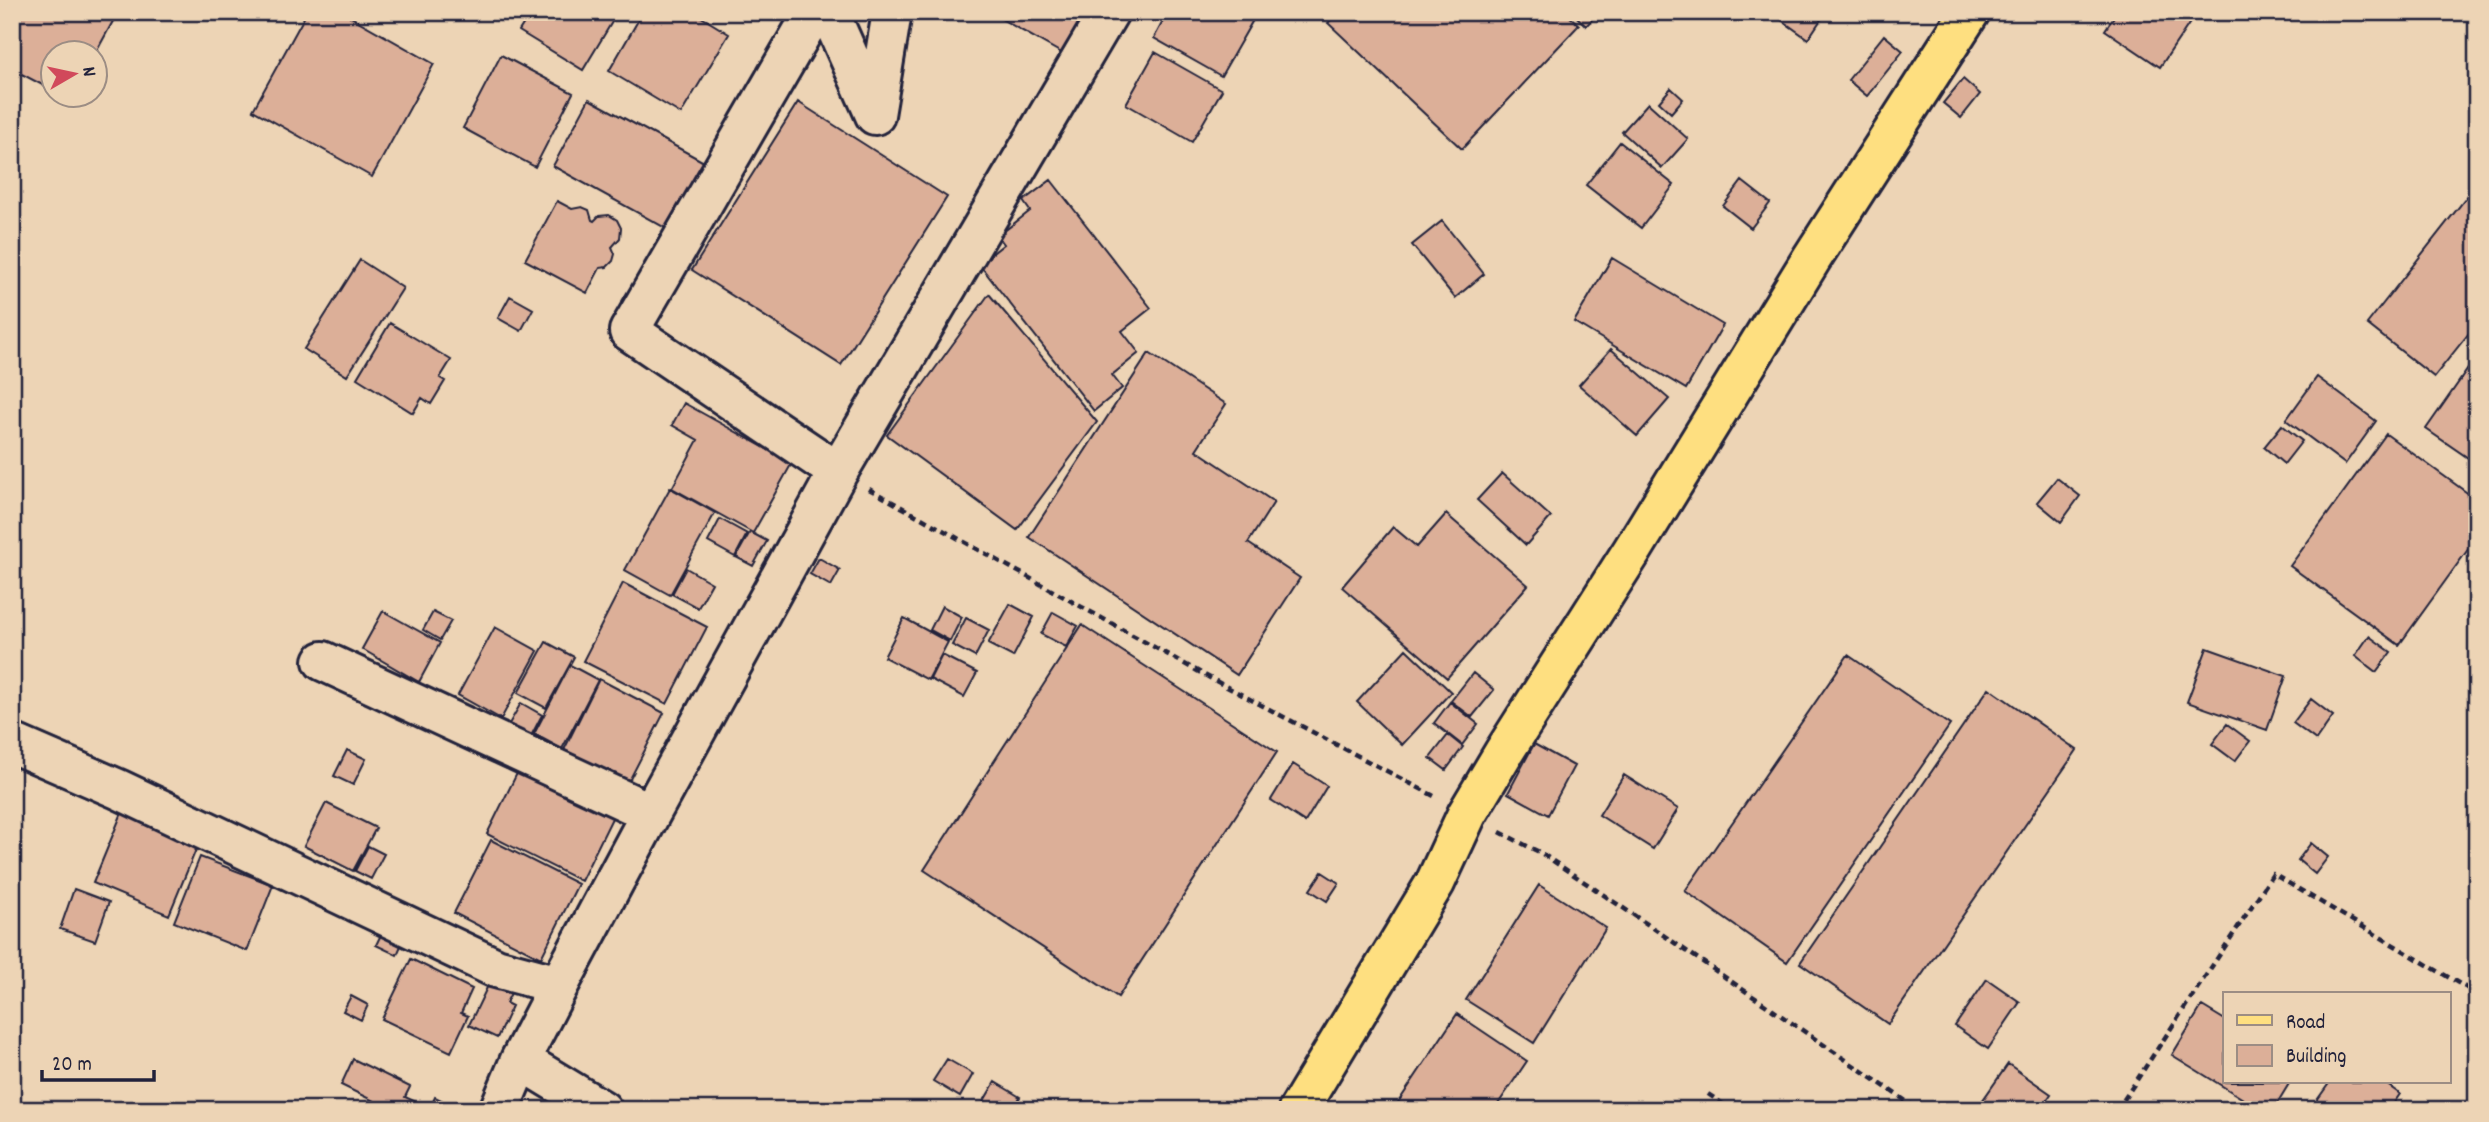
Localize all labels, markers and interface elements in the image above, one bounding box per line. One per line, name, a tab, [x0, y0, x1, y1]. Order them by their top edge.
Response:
north arrow	[38, 38, 108, 108]
text: N	[73, 65, 101, 79]
legend	[2223, 992, 2450, 1084]
text: Road	[2286, 1009, 2325, 1039]
scale bar	[42, 1038, 154, 1082]
text: Building	[2286, 1043, 2346, 1073]
text: 20 m	[52, 1051, 92, 1081]

